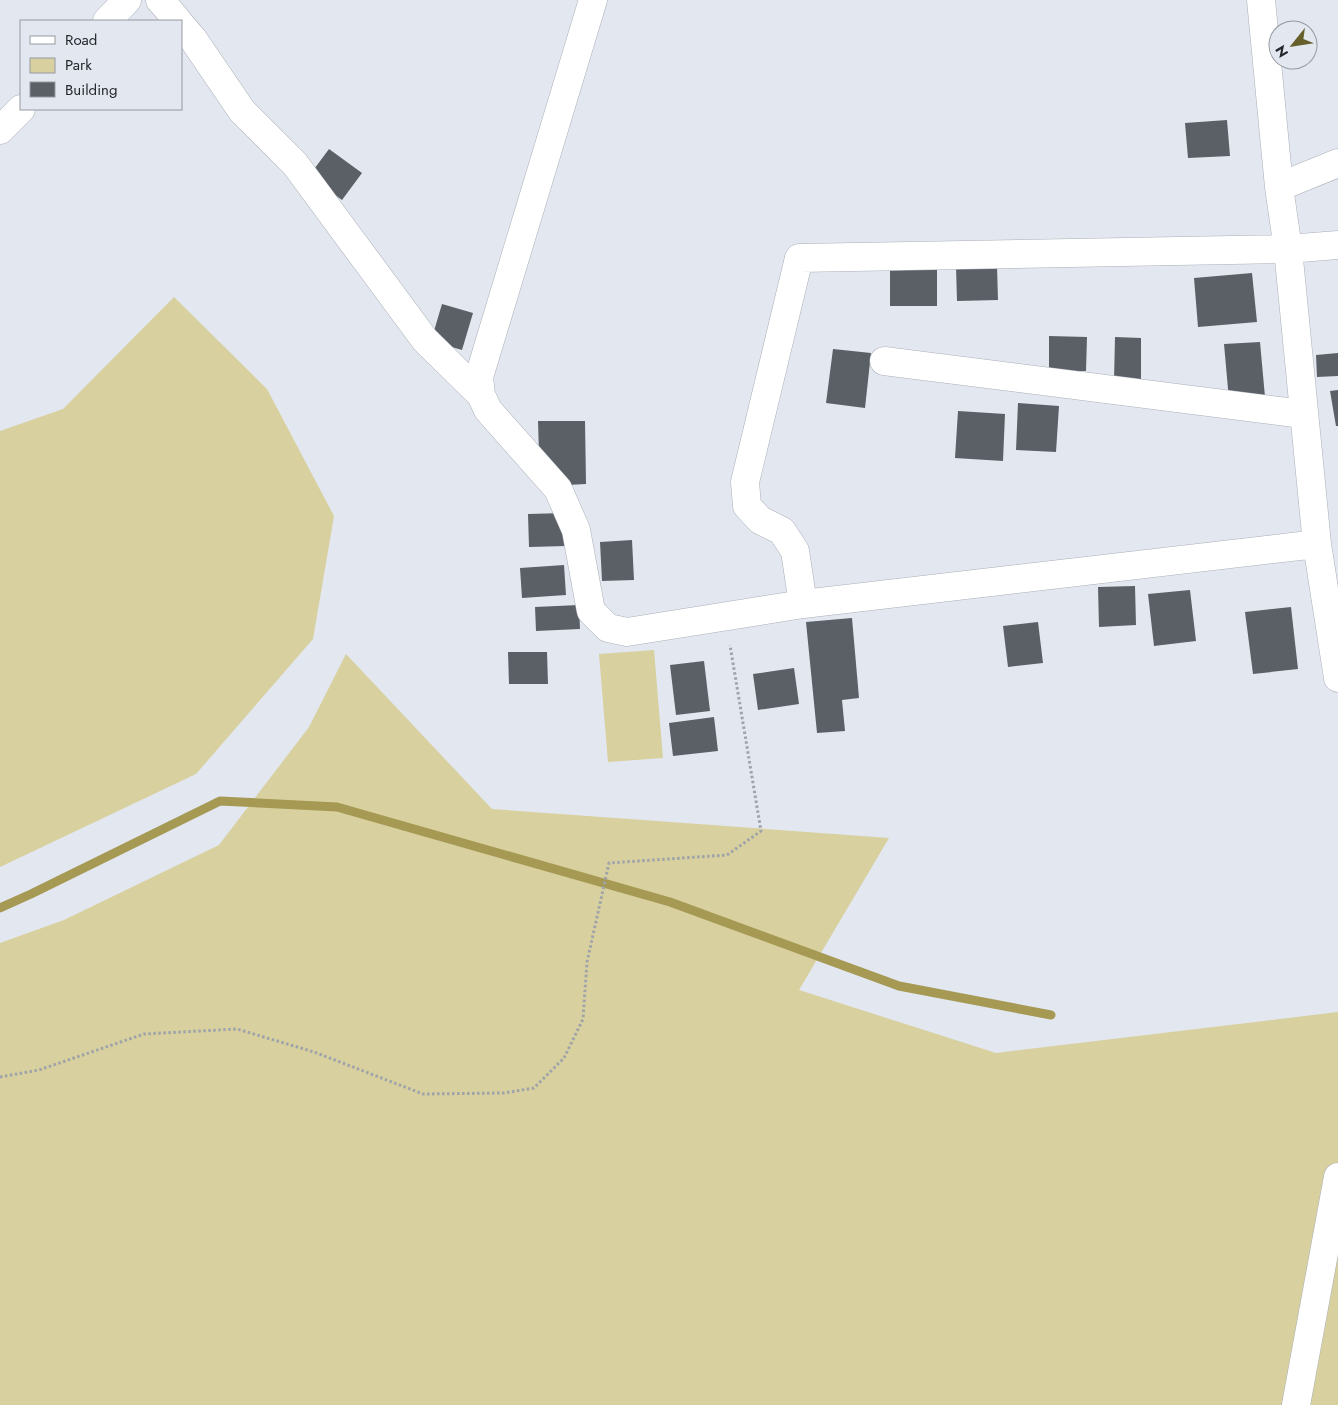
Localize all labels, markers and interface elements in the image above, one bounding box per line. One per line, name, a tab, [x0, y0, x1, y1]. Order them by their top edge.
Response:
legend	[20, 20, 182, 110]
north arrow	[1268, 20, 1318, 70]
text: Road	[65, 29, 97, 51]
text: N	[1270, 42, 1293, 61]
text: Park	[65, 54, 92, 76]
text: Building	[65, 79, 117, 101]

